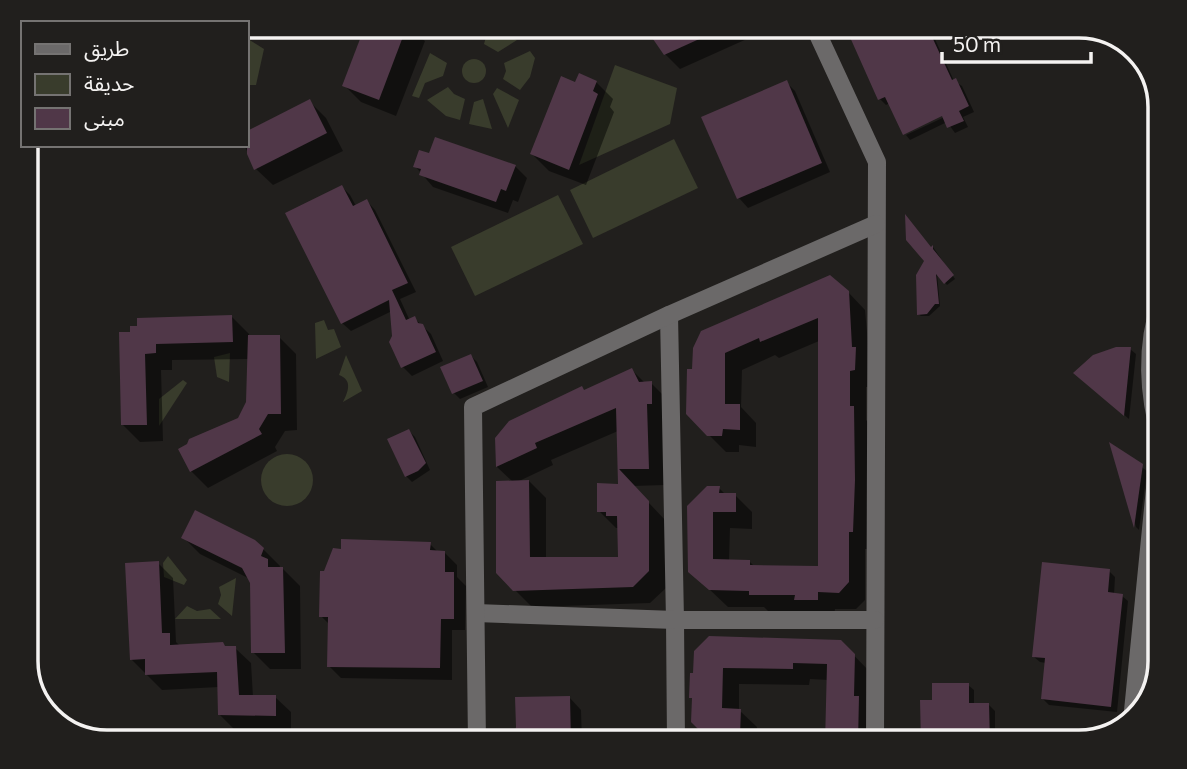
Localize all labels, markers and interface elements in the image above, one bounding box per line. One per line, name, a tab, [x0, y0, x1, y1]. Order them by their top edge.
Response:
legend	[21, 21, 248, 147]
scale bar	[942, 21, 1091, 65]
text: 50 m	[953, 31, 1001, 56]
text: طريق	[84, 35, 129, 62]
text: حديقة	[84, 70, 134, 95]
text: مبنى	[84, 105, 125, 131]

